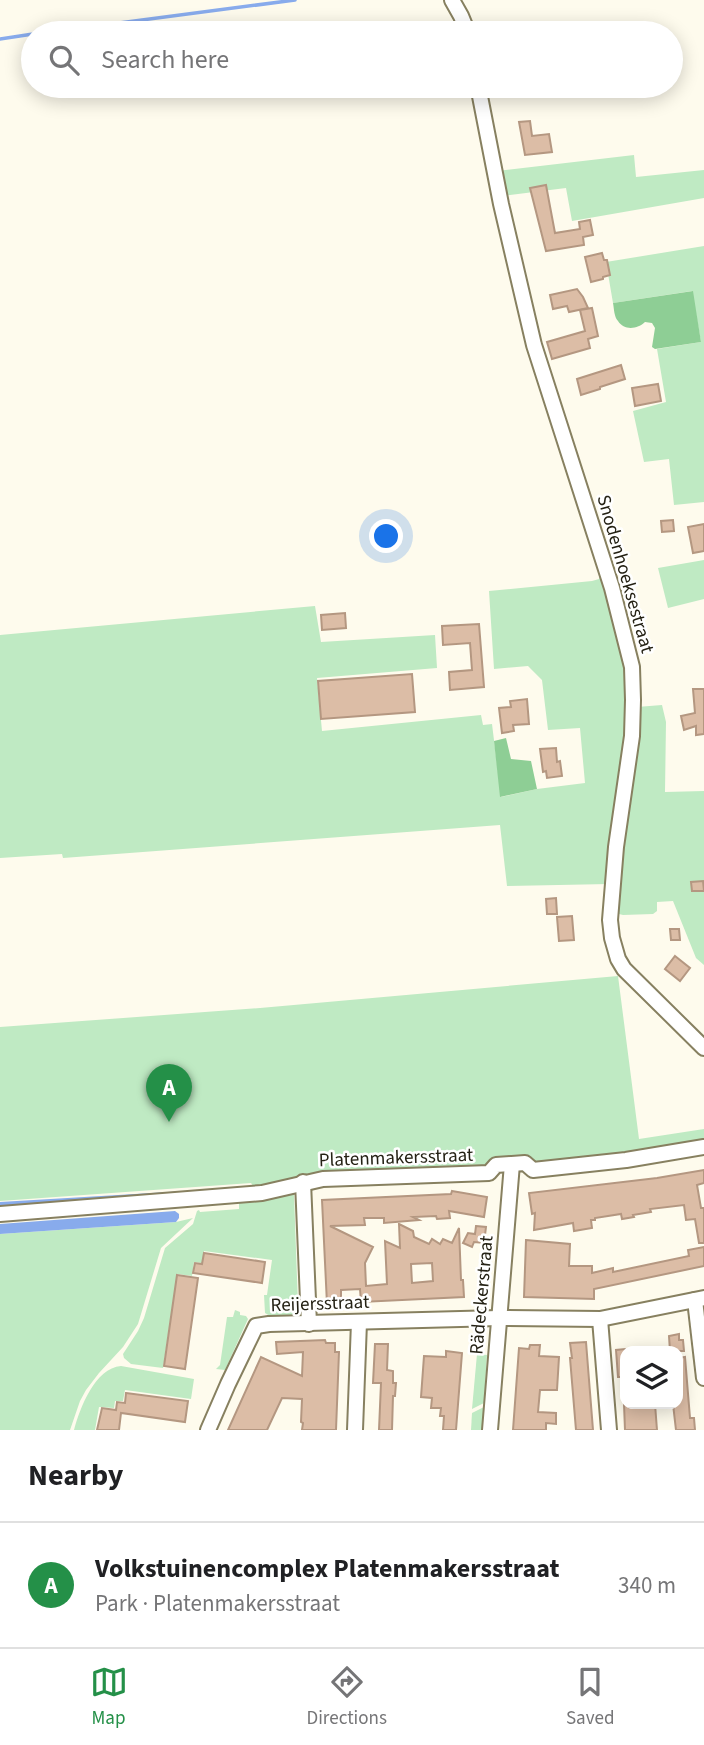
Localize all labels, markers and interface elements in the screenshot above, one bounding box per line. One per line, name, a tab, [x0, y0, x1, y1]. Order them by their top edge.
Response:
search box	[21, 21, 683, 98]
icon: search	[45, 41, 83, 79]
text: Search here	[101, 41, 229, 78]
street label: Snodenhoeksestraat	[589, 492, 661, 657]
your location	[369, 519, 403, 553]
pin: A	[146, 1064, 192, 1122]
street label: Platenmakersstraat	[318, 1142, 474, 1174]
street label: Rädeckerstraat	[463, 1234, 501, 1356]
street label: Reijersstraat	[270, 1289, 370, 1319]
map controls	[620, 1346, 683, 1409]
button: layers	[620, 1346, 683, 1409]
text: Nearby	[28, 1454, 123, 1497]
text: Volkstuinencomplex Platenmakersstraat	[95, 1550, 559, 1587]
text: A	[44, 1569, 58, 1602]
text: 340 m	[618, 1569, 676, 1602]
text: Park · Platenmakersstraat	[95, 1587, 340, 1620]
tab: Map	[90, 1663, 128, 1732]
tab: Directions	[307, 1663, 387, 1732]
tab: Saved	[566, 1663, 614, 1732]

